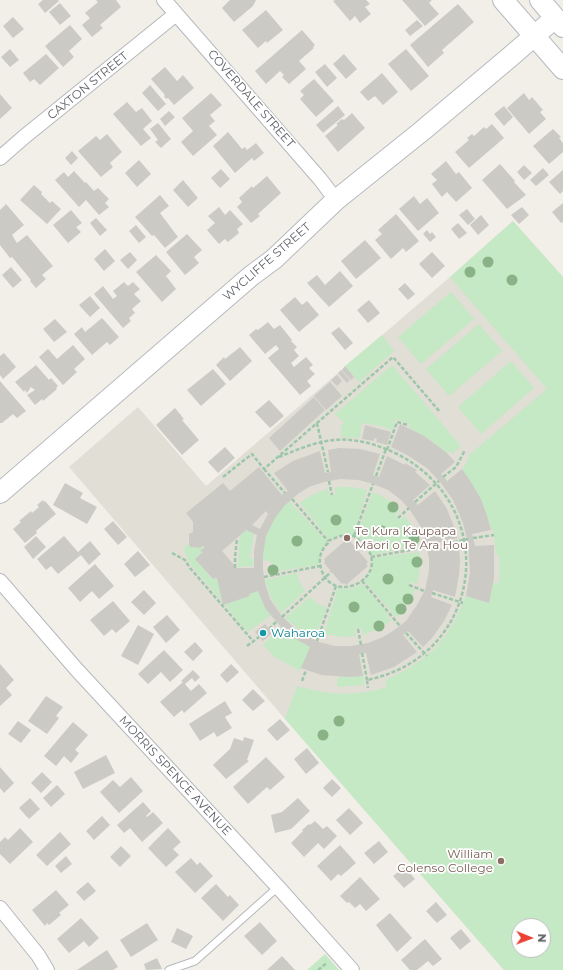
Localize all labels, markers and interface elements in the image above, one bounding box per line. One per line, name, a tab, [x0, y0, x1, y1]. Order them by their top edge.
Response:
street label: COVERDALE STREET	[204, 47, 298, 151]
street label: CAXTON STREET	[45, 49, 131, 123]
street label: WYCLIFFE STREET	[220, 220, 314, 304]
place label: Te Kura Kaupapa Māori o Te Ara Hou	[355, 524, 468, 552]
marker: Te Kura Kaupapa Māori o Te Ara Hou	[342, 533, 352, 543]
place label: Waharoa	[271, 626, 325, 640]
marker: Waharoa	[258, 628, 268, 638]
street label: MORRIS SPENCE AVENUE	[116, 713, 234, 839]
place label: William Colenso College	[397, 847, 493, 875]
marker: William Colenso College	[496, 856, 506, 866]
north arrow	[511, 918, 551, 958]
text: N	[535, 934, 549, 943]

